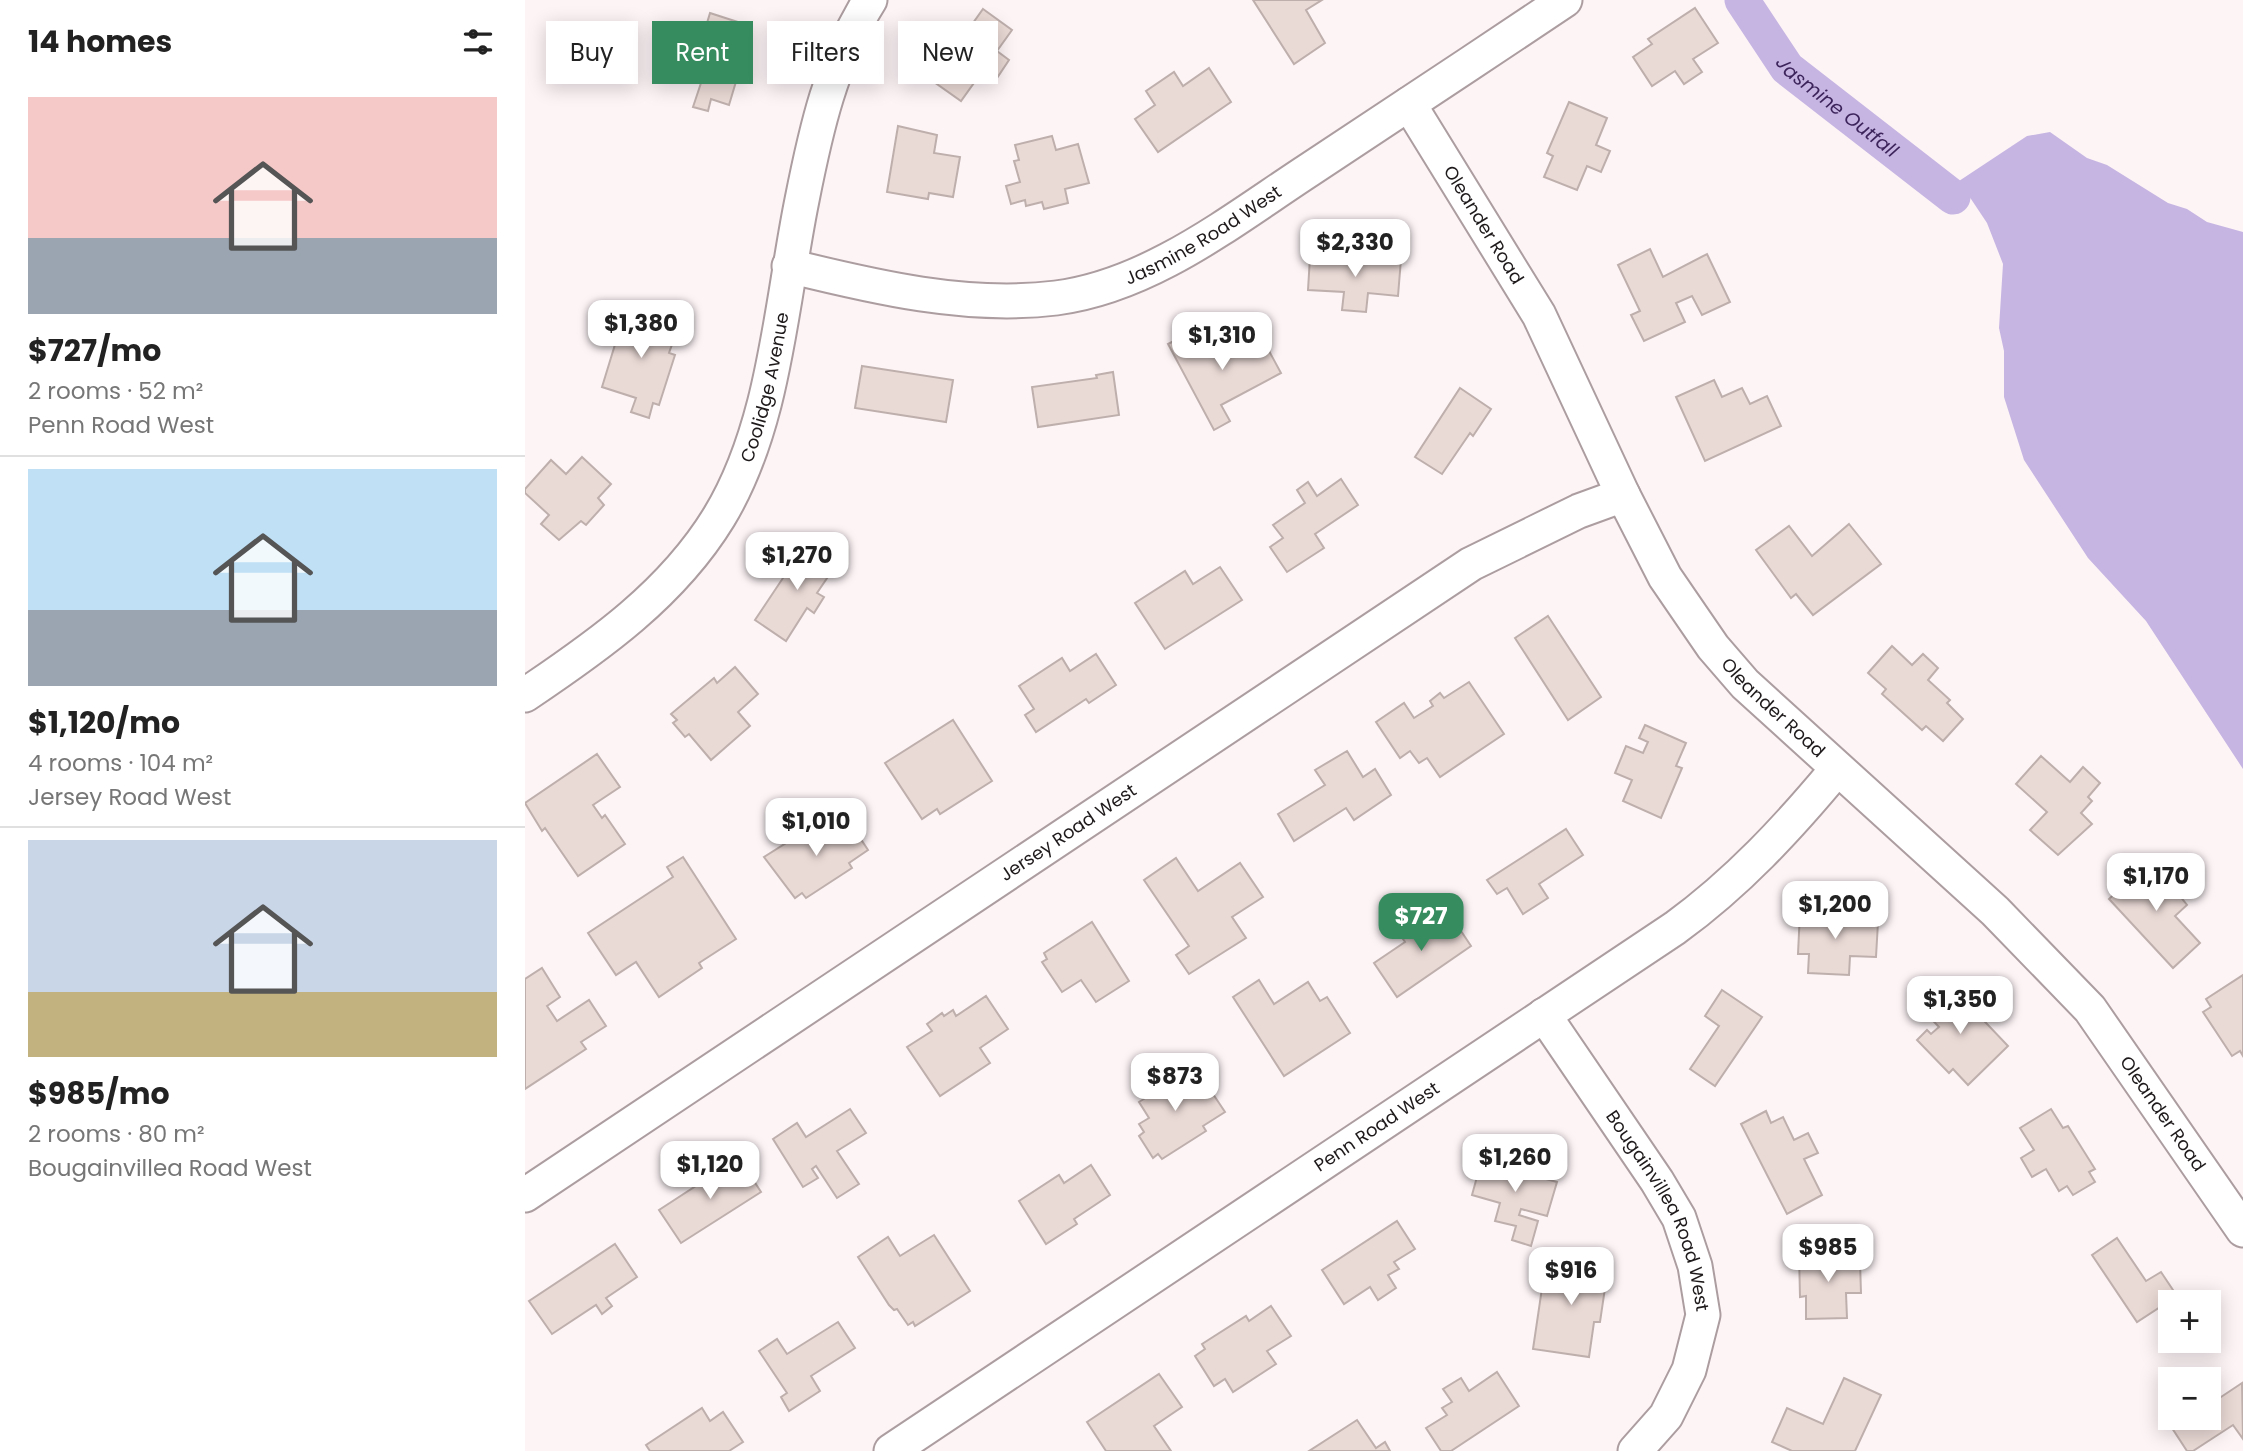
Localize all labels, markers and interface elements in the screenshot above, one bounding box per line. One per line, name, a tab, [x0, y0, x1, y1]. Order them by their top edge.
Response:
text: 14 homes	[28, 20, 172, 63]
chip: Buy	[546, 21, 638, 84]
chip: Rent	[652, 21, 753, 84]
chip: Filters	[767, 21, 884, 84]
chip: New	[898, 21, 998, 84]
icon: filters	[459, 23, 497, 61]
water label: Jasmine Outfall	[1769, 52, 1904, 164]
icon: home	[200, 143, 326, 269]
street label: Oleander Road	[1438, 161, 1530, 289]
street label: Jasmine Road West	[1121, 179, 1286, 291]
pin: $2,330	[1298, 219, 1412, 279]
text: $2,330	[1316, 226, 1394, 258]
pin: $1,380	[584, 300, 698, 360]
text: $1,380	[604, 307, 678, 339]
street label: Coolidge Avenue	[734, 310, 795, 466]
pin: $1,310	[1165, 312, 1279, 372]
text: $1,310	[1188, 319, 1256, 351]
text: $727/mo	[28, 329, 161, 372]
text: 2 rooms · 52 m²	[28, 375, 203, 407]
text: Penn Road West	[28, 409, 214, 441]
icon: home	[200, 515, 326, 641]
pin: $1,270	[740, 532, 854, 592]
text: $1,270	[762, 539, 832, 571]
street label: Oleander Road	[1716, 652, 1831, 763]
text: $1,120/mo	[28, 701, 180, 744]
text: 4 rooms · 104 m²	[28, 747, 213, 779]
street label: Jersey Road West	[995, 778, 1141, 887]
text: Jersey Road West	[28, 781, 231, 813]
pin: $1,010	[759, 798, 873, 858]
text: $1,010	[781, 805, 851, 837]
pin: $1,170	[2099, 853, 2213, 913]
text: $1,170	[2123, 860, 2189, 892]
pin: $1,200	[1778, 881, 1892, 941]
icon: home	[200, 886, 326, 1012]
text: $1,200	[1798, 888, 1872, 920]
pin: $727	[1380, 894, 1462, 953]
text: $727	[1395, 900, 1447, 932]
pin: $1,350	[1903, 976, 2017, 1036]
text: $1,350	[1923, 983, 1997, 1015]
street label: Oleander Road	[2114, 1051, 2212, 1176]
pin: $873	[1134, 1054, 1216, 1113]
text: $873	[1147, 1060, 1203, 1092]
text: $985/mo	[28, 1072, 170, 1115]
street label: Penn Road West	[1309, 1076, 1444, 1177]
street label: Bougainvillea Road West	[1600, 1105, 1715, 1313]
text: 2 rooms · 80 m²	[28, 1118, 205, 1150]
pin: $1,260	[1458, 1134, 1572, 1194]
text: $1,260	[1478, 1141, 1552, 1173]
pin: $1,120	[653, 1142, 767, 1201]
text: $1,120	[676, 1148, 744, 1180]
text: Bougainvillea Road West	[28, 1152, 312, 1184]
pin: $985	[1787, 1224, 1869, 1284]
text: $985	[1798, 1231, 1858, 1263]
pin: $916	[1530, 1248, 1612, 1307]
text: $916	[1545, 1254, 1597, 1286]
map controls	[2158, 1290, 2221, 1430]
button: +	[2158, 1290, 2221, 1353]
button: −	[2158, 1367, 2221, 1430]

